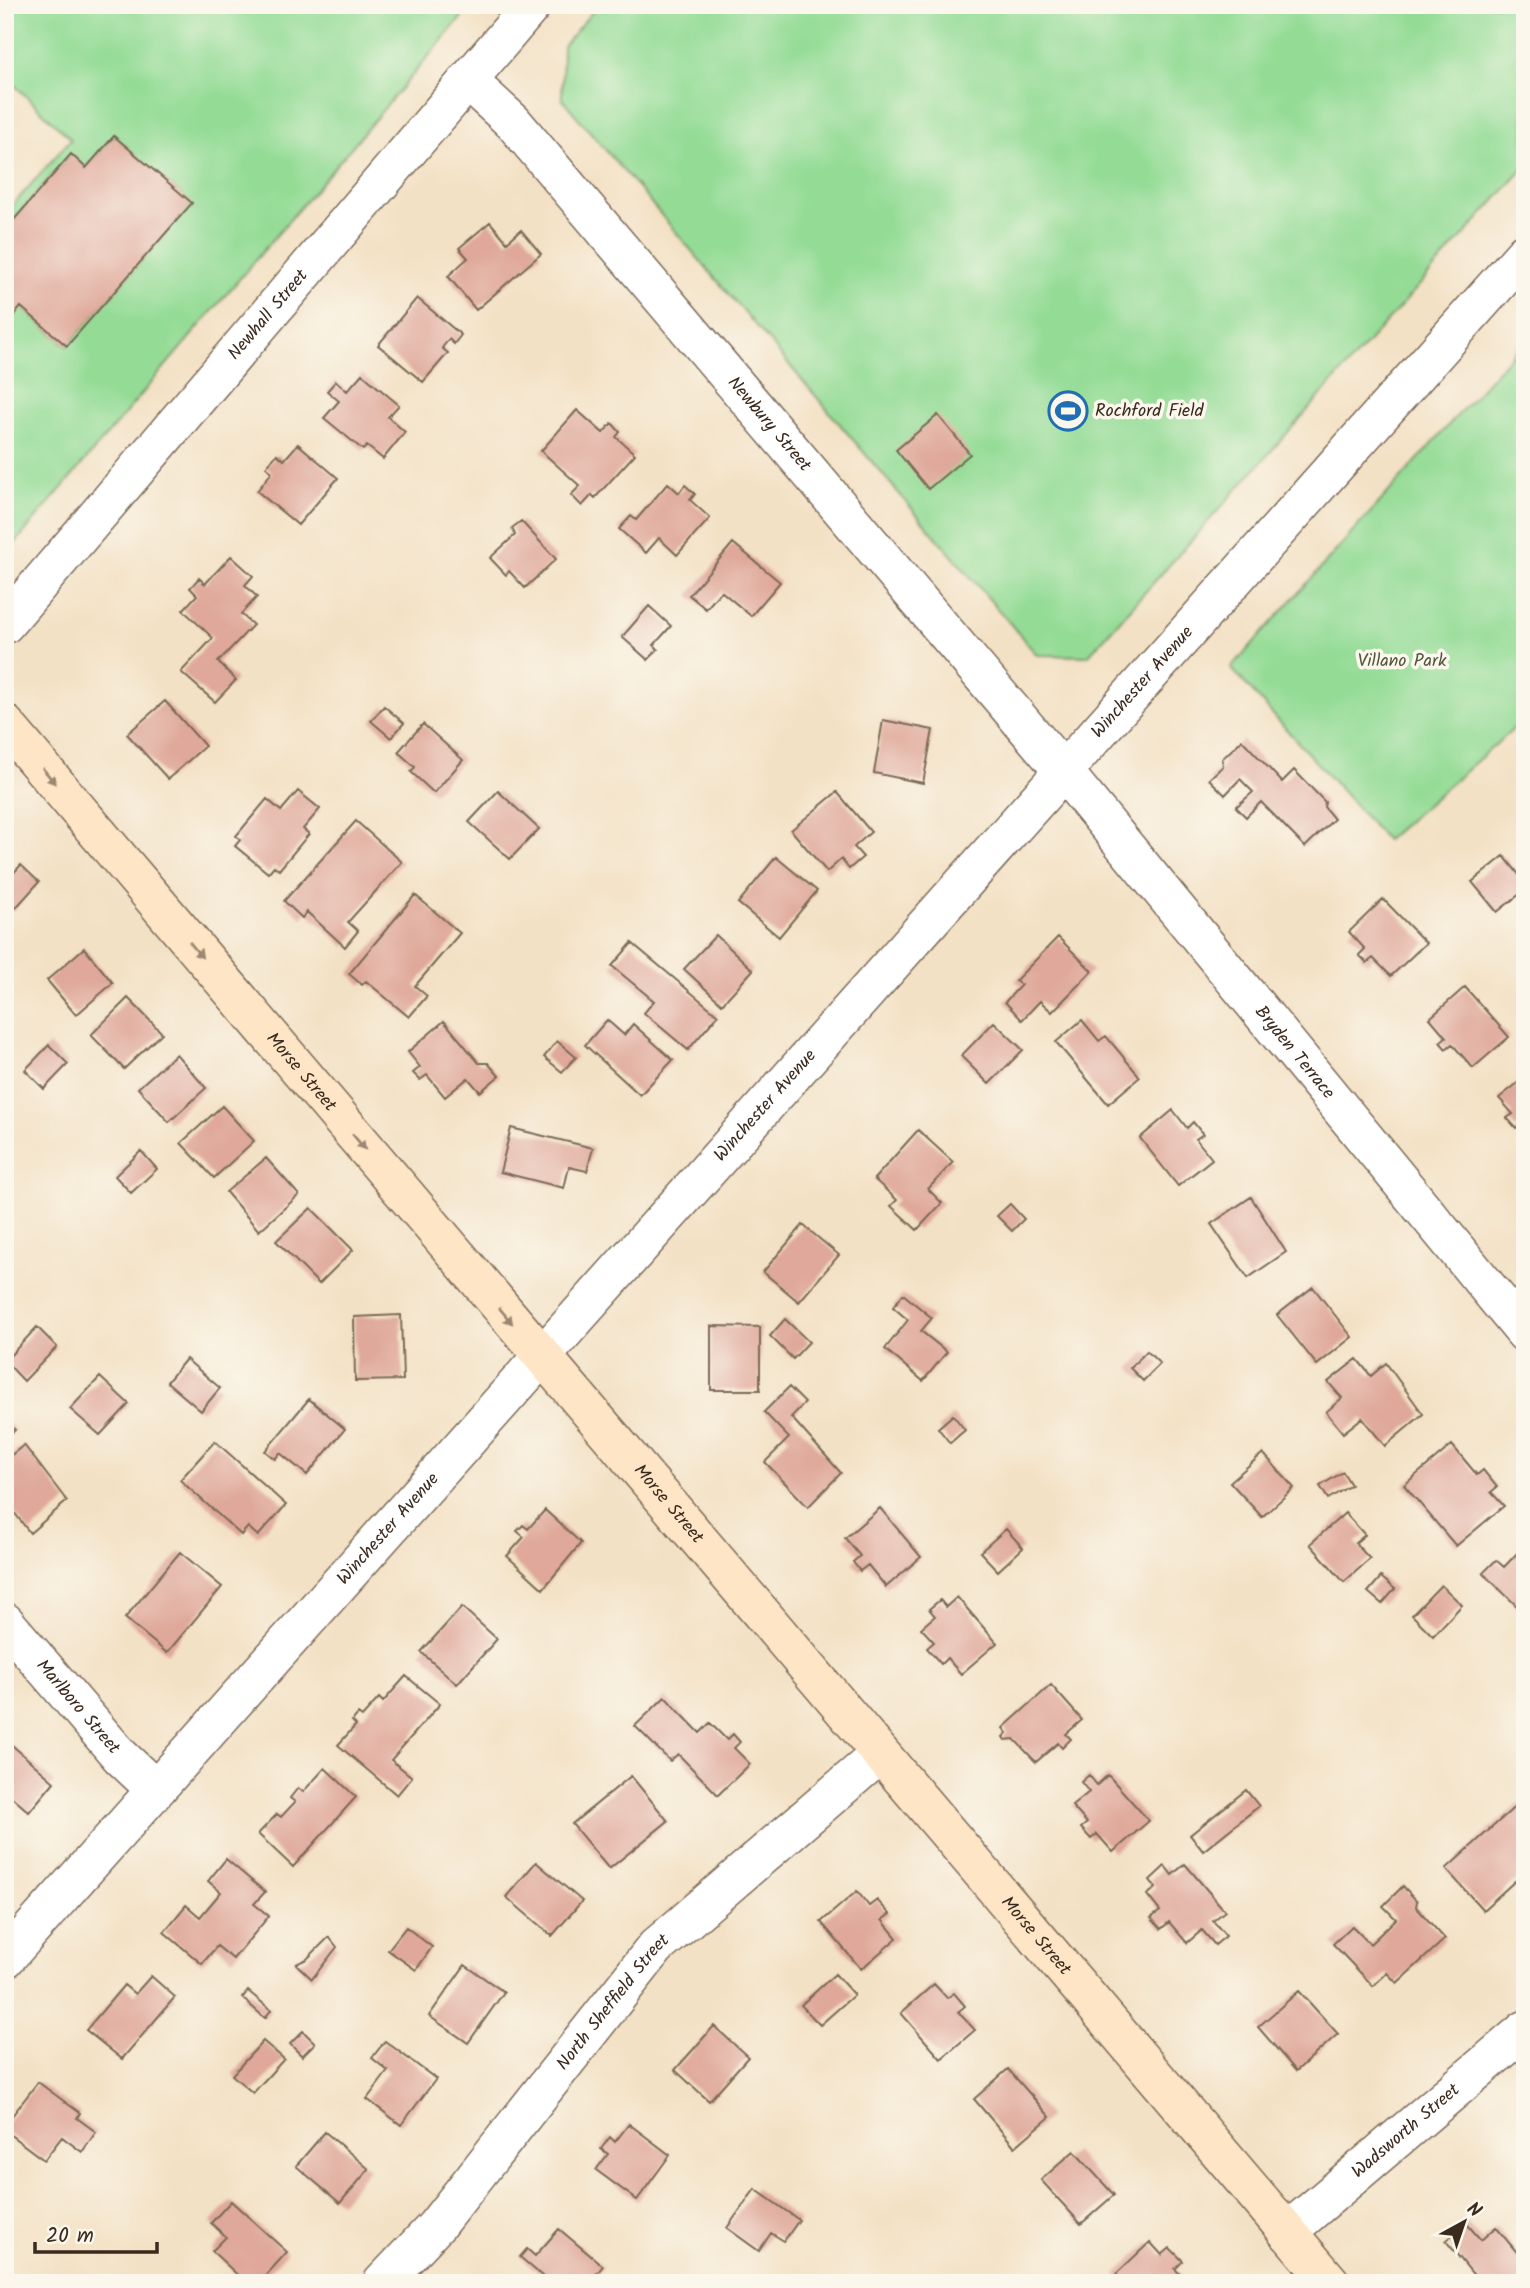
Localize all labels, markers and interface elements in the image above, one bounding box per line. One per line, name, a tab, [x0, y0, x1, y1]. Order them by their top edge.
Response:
street label: Newhall Street	[221, 262, 316, 367]
street label: Newbury Street	[720, 370, 819, 479]
sports icon: Rochford Field	[1047, 390, 1089, 432]
place label: Rochford Field	[1095, 397, 1205, 426]
street label: Winchester Avenue	[1084, 619, 1201, 745]
park label: Villano Park	[1358, 647, 1447, 676]
one-way arrow	[41, 767, 56, 784]
one-way arrow	[188, 941, 203, 958]
street label: Bryden Terrace	[1247, 999, 1342, 1106]
street label: Morse Street	[259, 1026, 344, 1119]
street label: Winchester Avenue	[707, 1043, 824, 1169]
one-way arrow	[351, 1133, 367, 1151]
one-way arrow	[498, 1307, 513, 1324]
street label: Morse Street	[626, 1458, 712, 1551]
street label: Winchester Avenue	[330, 1466, 446, 1592]
street label: Marlboro Street	[29, 1653, 128, 1762]
street label: Morse Street	[993, 1890, 1079, 1983]
street label: North Sheffield Street	[549, 1926, 677, 2077]
street label: Wadsworth Street	[1345, 2076, 1468, 2186]
north arrow	[1428, 2186, 1498, 2256]
text: N	[1459, 2195, 1488, 2226]
scale bar	[35, 2211, 158, 2255]
text: 20 m	[46, 2220, 94, 2253]

